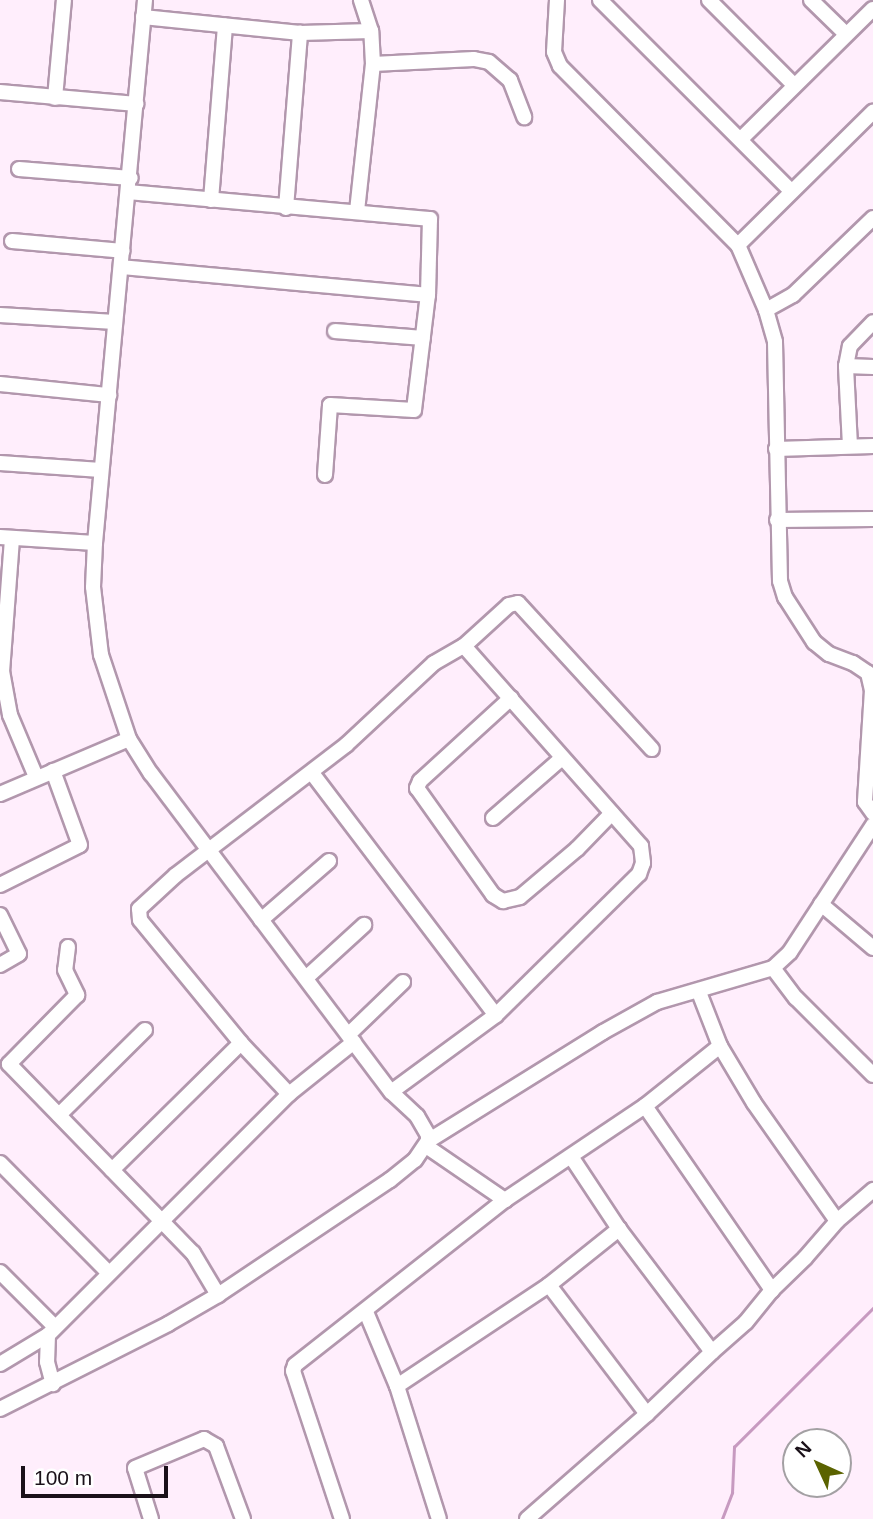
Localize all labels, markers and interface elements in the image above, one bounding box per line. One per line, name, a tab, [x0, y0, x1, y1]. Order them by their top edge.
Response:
north arrow	[782, 1428, 852, 1498]
text: N	[791, 1437, 815, 1461]
scale bar	[24, 1452, 172, 1496]
text: 100 m	[34, 1466, 92, 1489]

